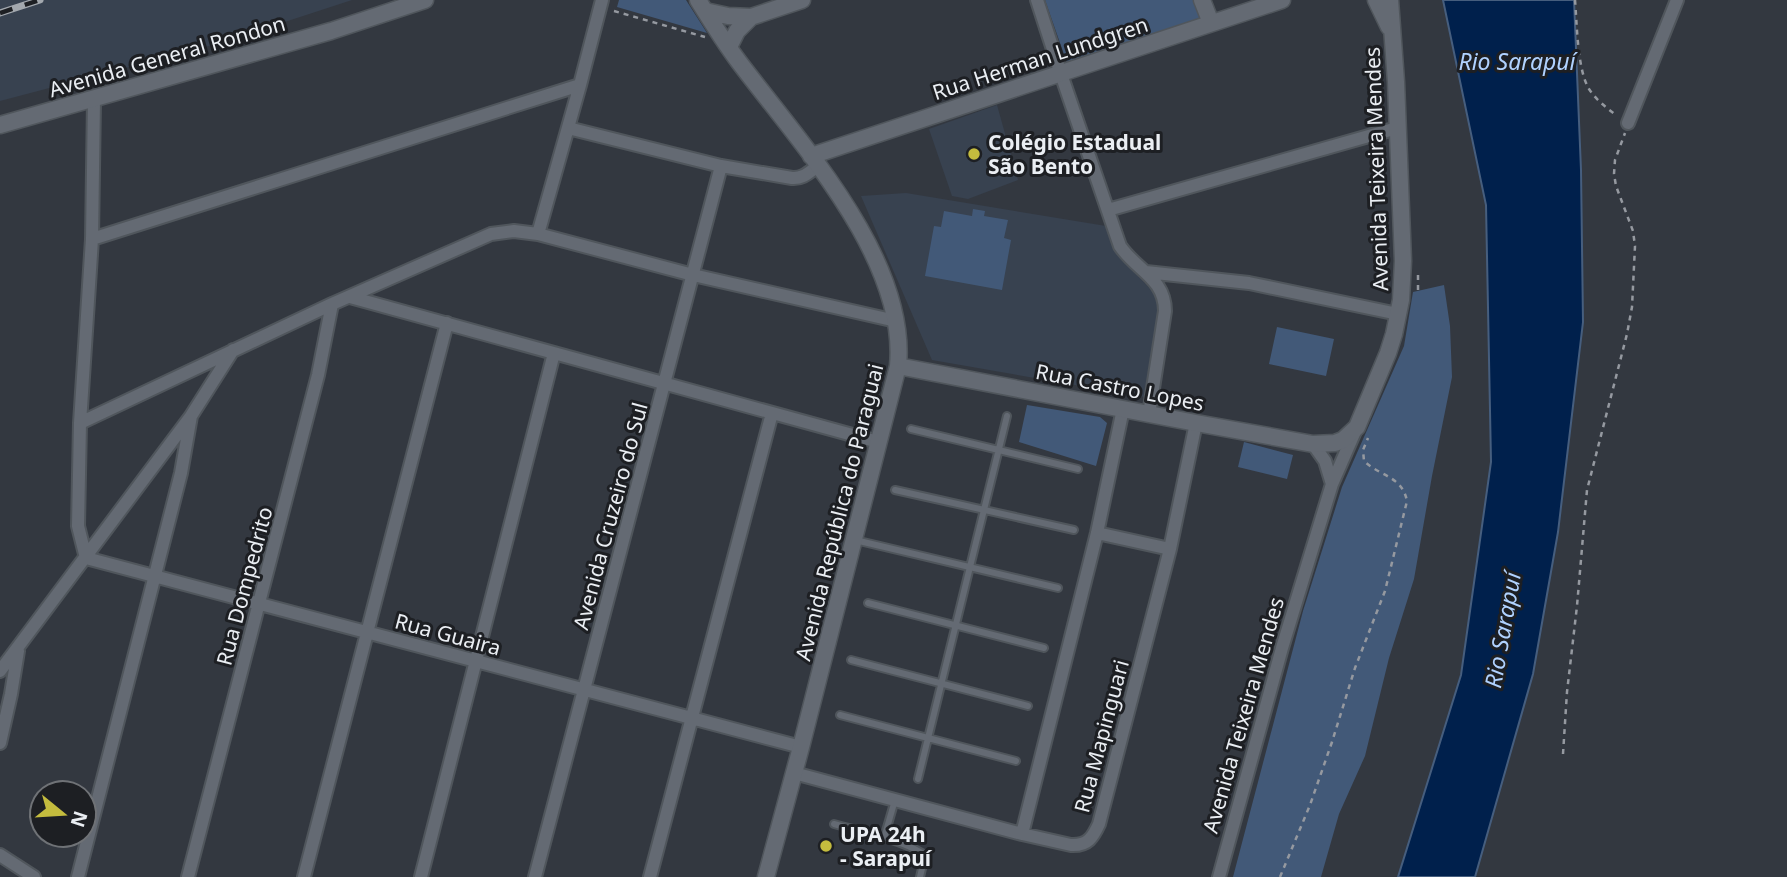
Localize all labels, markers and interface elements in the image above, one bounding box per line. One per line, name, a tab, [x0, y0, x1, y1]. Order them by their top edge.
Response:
street label: Avenida General Rondon	[46, 9, 288, 103]
street label: Rua Herman Lundgren	[929, 10, 1151, 106]
water label: Rio Sarapuí	[1458, 45, 1579, 77]
street label: Avenida Teixeira Mendes	[1358, 47, 1394, 291]
place label: Colégio Estadual São Bento	[988, 128, 1161, 180]
marker: Colégio Estadual São Bento	[966, 146, 982, 162]
street label: Rua Castro Lopes	[1033, 357, 1207, 417]
street label: Avenida República do Paraguai	[789, 361, 889, 663]
street label: Avenida Cruzeiro do Sul	[566, 399, 654, 633]
street label: Rua Dompedrito	[209, 504, 279, 668]
water label: Rio Sarapuí	[1476, 567, 1528, 690]
street label: Avenida Teixeira Mendes	[1196, 594, 1290, 836]
street label: Rua Guaira	[392, 606, 504, 662]
street label: Rua Mapinguari	[1067, 656, 1135, 816]
north arrow	[28, 779, 98, 849]
text: N	[64, 808, 94, 831]
place label: UPA 24h - Sarapuí	[840, 820, 933, 872]
marker: UPA 24h - Sarapuí	[818, 838, 834, 854]

